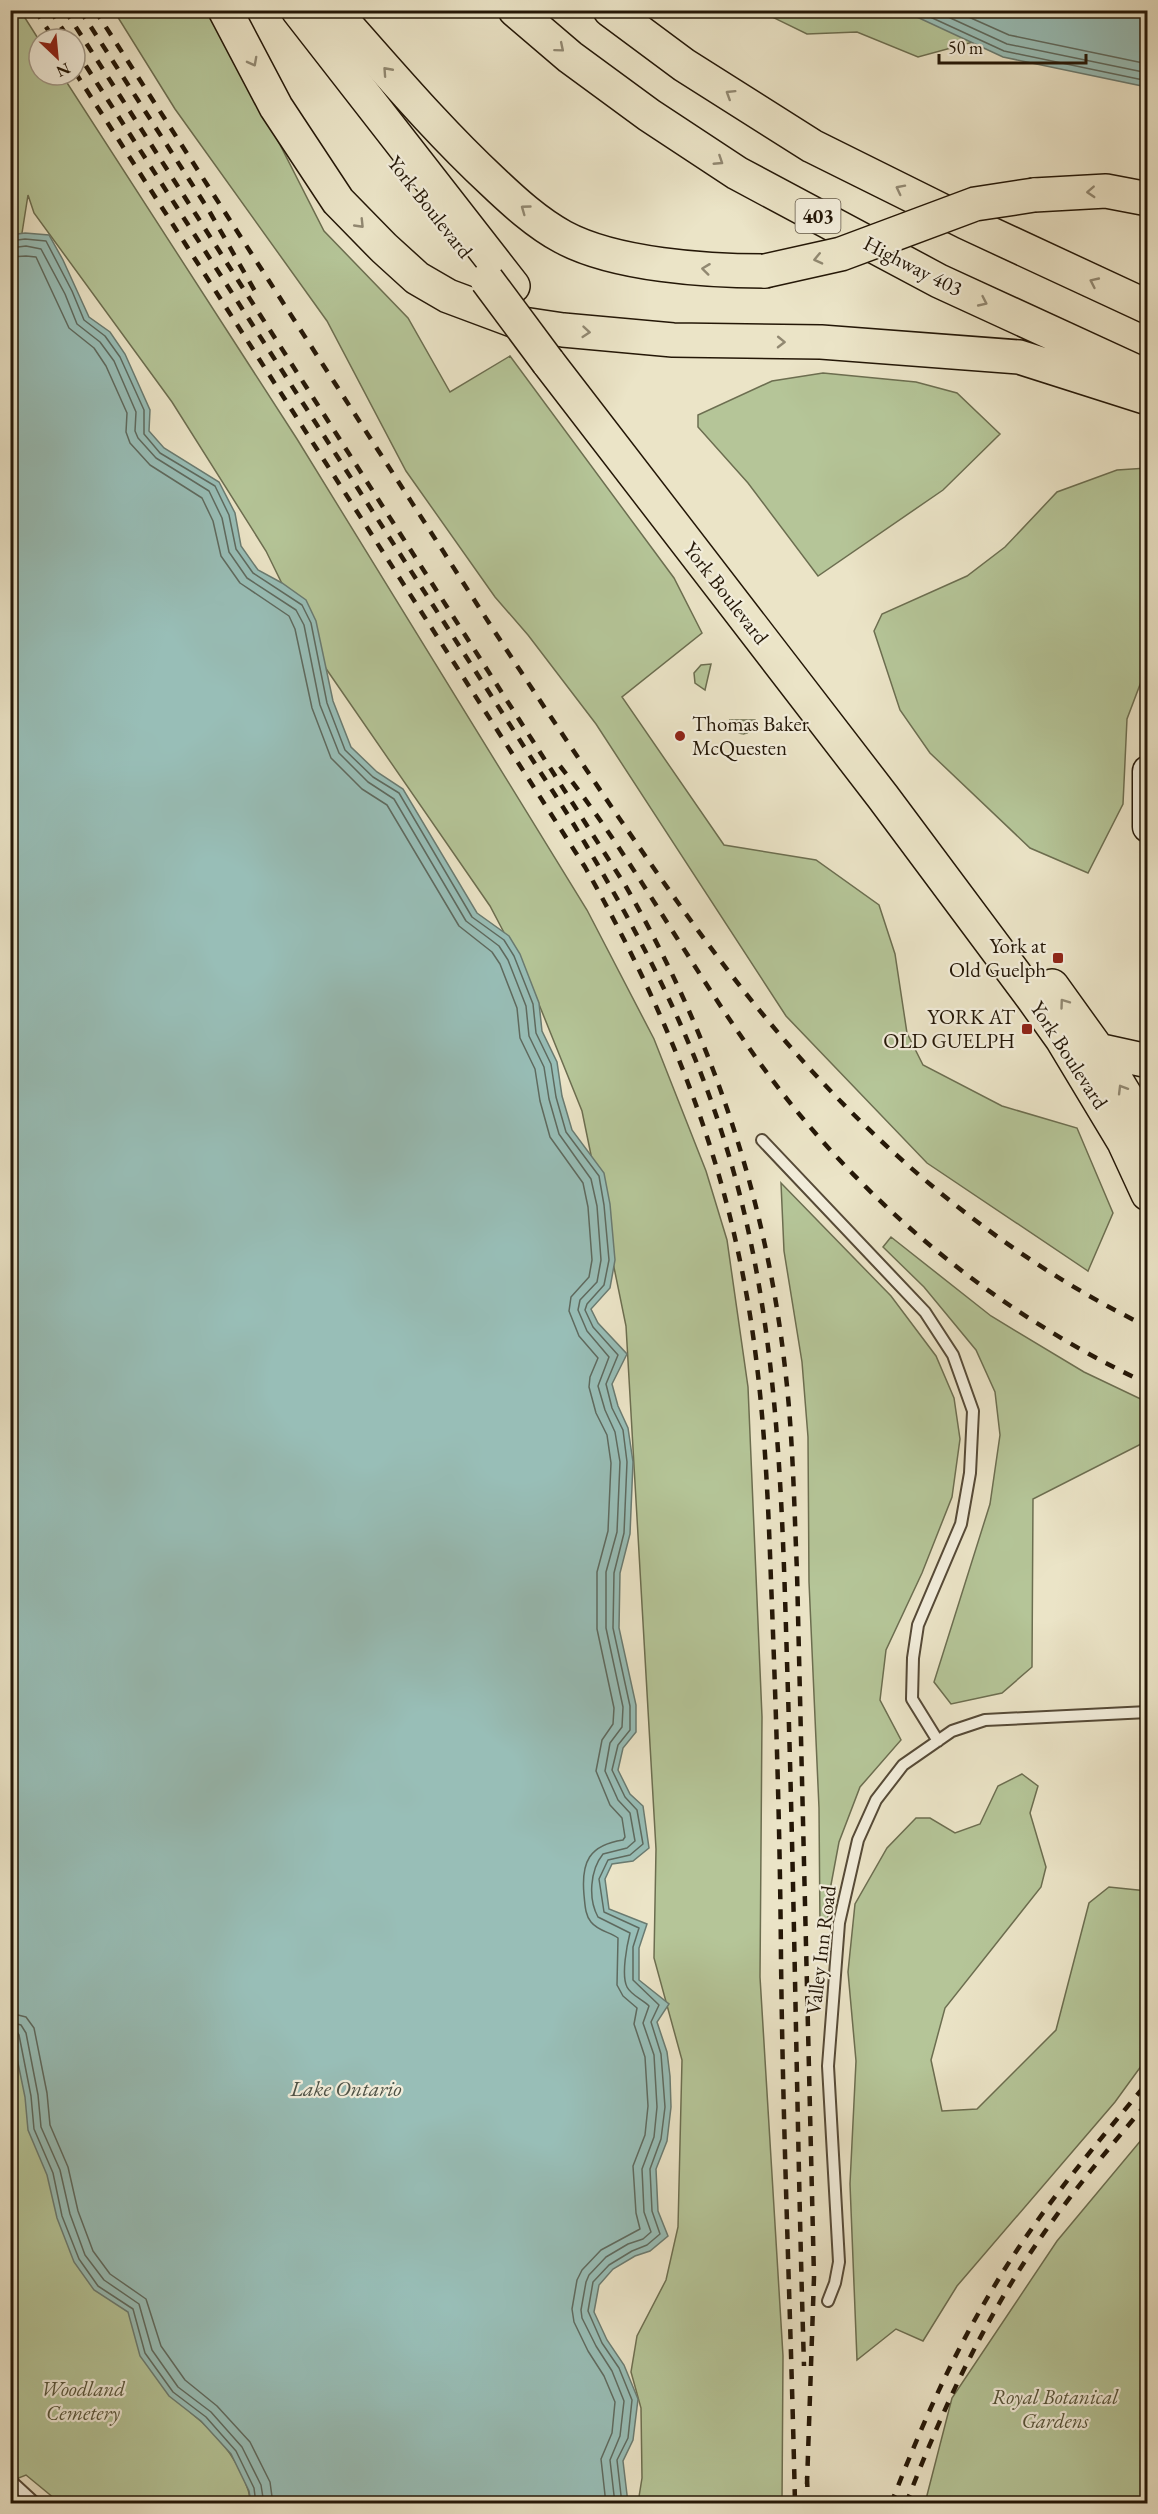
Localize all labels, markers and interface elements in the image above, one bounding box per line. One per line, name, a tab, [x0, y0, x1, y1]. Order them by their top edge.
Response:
north arrow	[27, 27, 87, 87]
scale bar	[939, 27, 1086, 65]
text: 50 m	[948, 36, 983, 59]
one-way arrow	[553, 41, 564, 52]
one-way arrow	[245, 56, 257, 67]
text: N	[53, 58, 74, 82]
one-way arrow	[383, 67, 394, 78]
one-way arrow	[726, 90, 736, 102]
street label: York Boulevard	[382, 150, 479, 264]
one-way arrow	[712, 154, 723, 165]
one-way arrow	[895, 185, 906, 197]
one-way arrow	[1087, 185, 1096, 198]
road number: 403	[796, 199, 840, 233]
one-way arrow	[520, 205, 531, 216]
one-way arrow	[353, 216, 364, 227]
street label: Highway 403	[859, 229, 967, 302]
one-way arrow	[813, 252, 823, 265]
one-way arrow	[702, 264, 711, 276]
one-way arrow	[1090, 278, 1101, 290]
one-way arrow	[977, 294, 988, 306]
one-way arrow	[581, 325, 590, 338]
one-way arrow	[776, 336, 785, 348]
street label: York Boulevard	[678, 536, 775, 650]
place label: Thomas Baker McQuesten	[692, 710, 809, 762]
marker: Thomas Baker McQuesten	[673, 729, 687, 743]
place label: York at Old Guelph	[949, 932, 1046, 983]
marker: York at Old Guelph	[1051, 951, 1065, 965]
street label: York Boulevard	[1024, 996, 1115, 1114]
one-way arrow	[1060, 998, 1071, 1009]
place label: YORK AT OLD GUELPH	[883, 1003, 1016, 1054]
marker: YORK AT OLD GUELPH	[1020, 1022, 1034, 1036]
one-way arrow	[1118, 1085, 1129, 1095]
street label: Valley Inn Road	[799, 1884, 842, 2016]
water label: Lake Ontario	[289, 2074, 402, 2103]
park label: Woodland Cemetery	[41, 2375, 125, 2426]
park label: Royal Botanical Gardens	[992, 2383, 1119, 2434]

